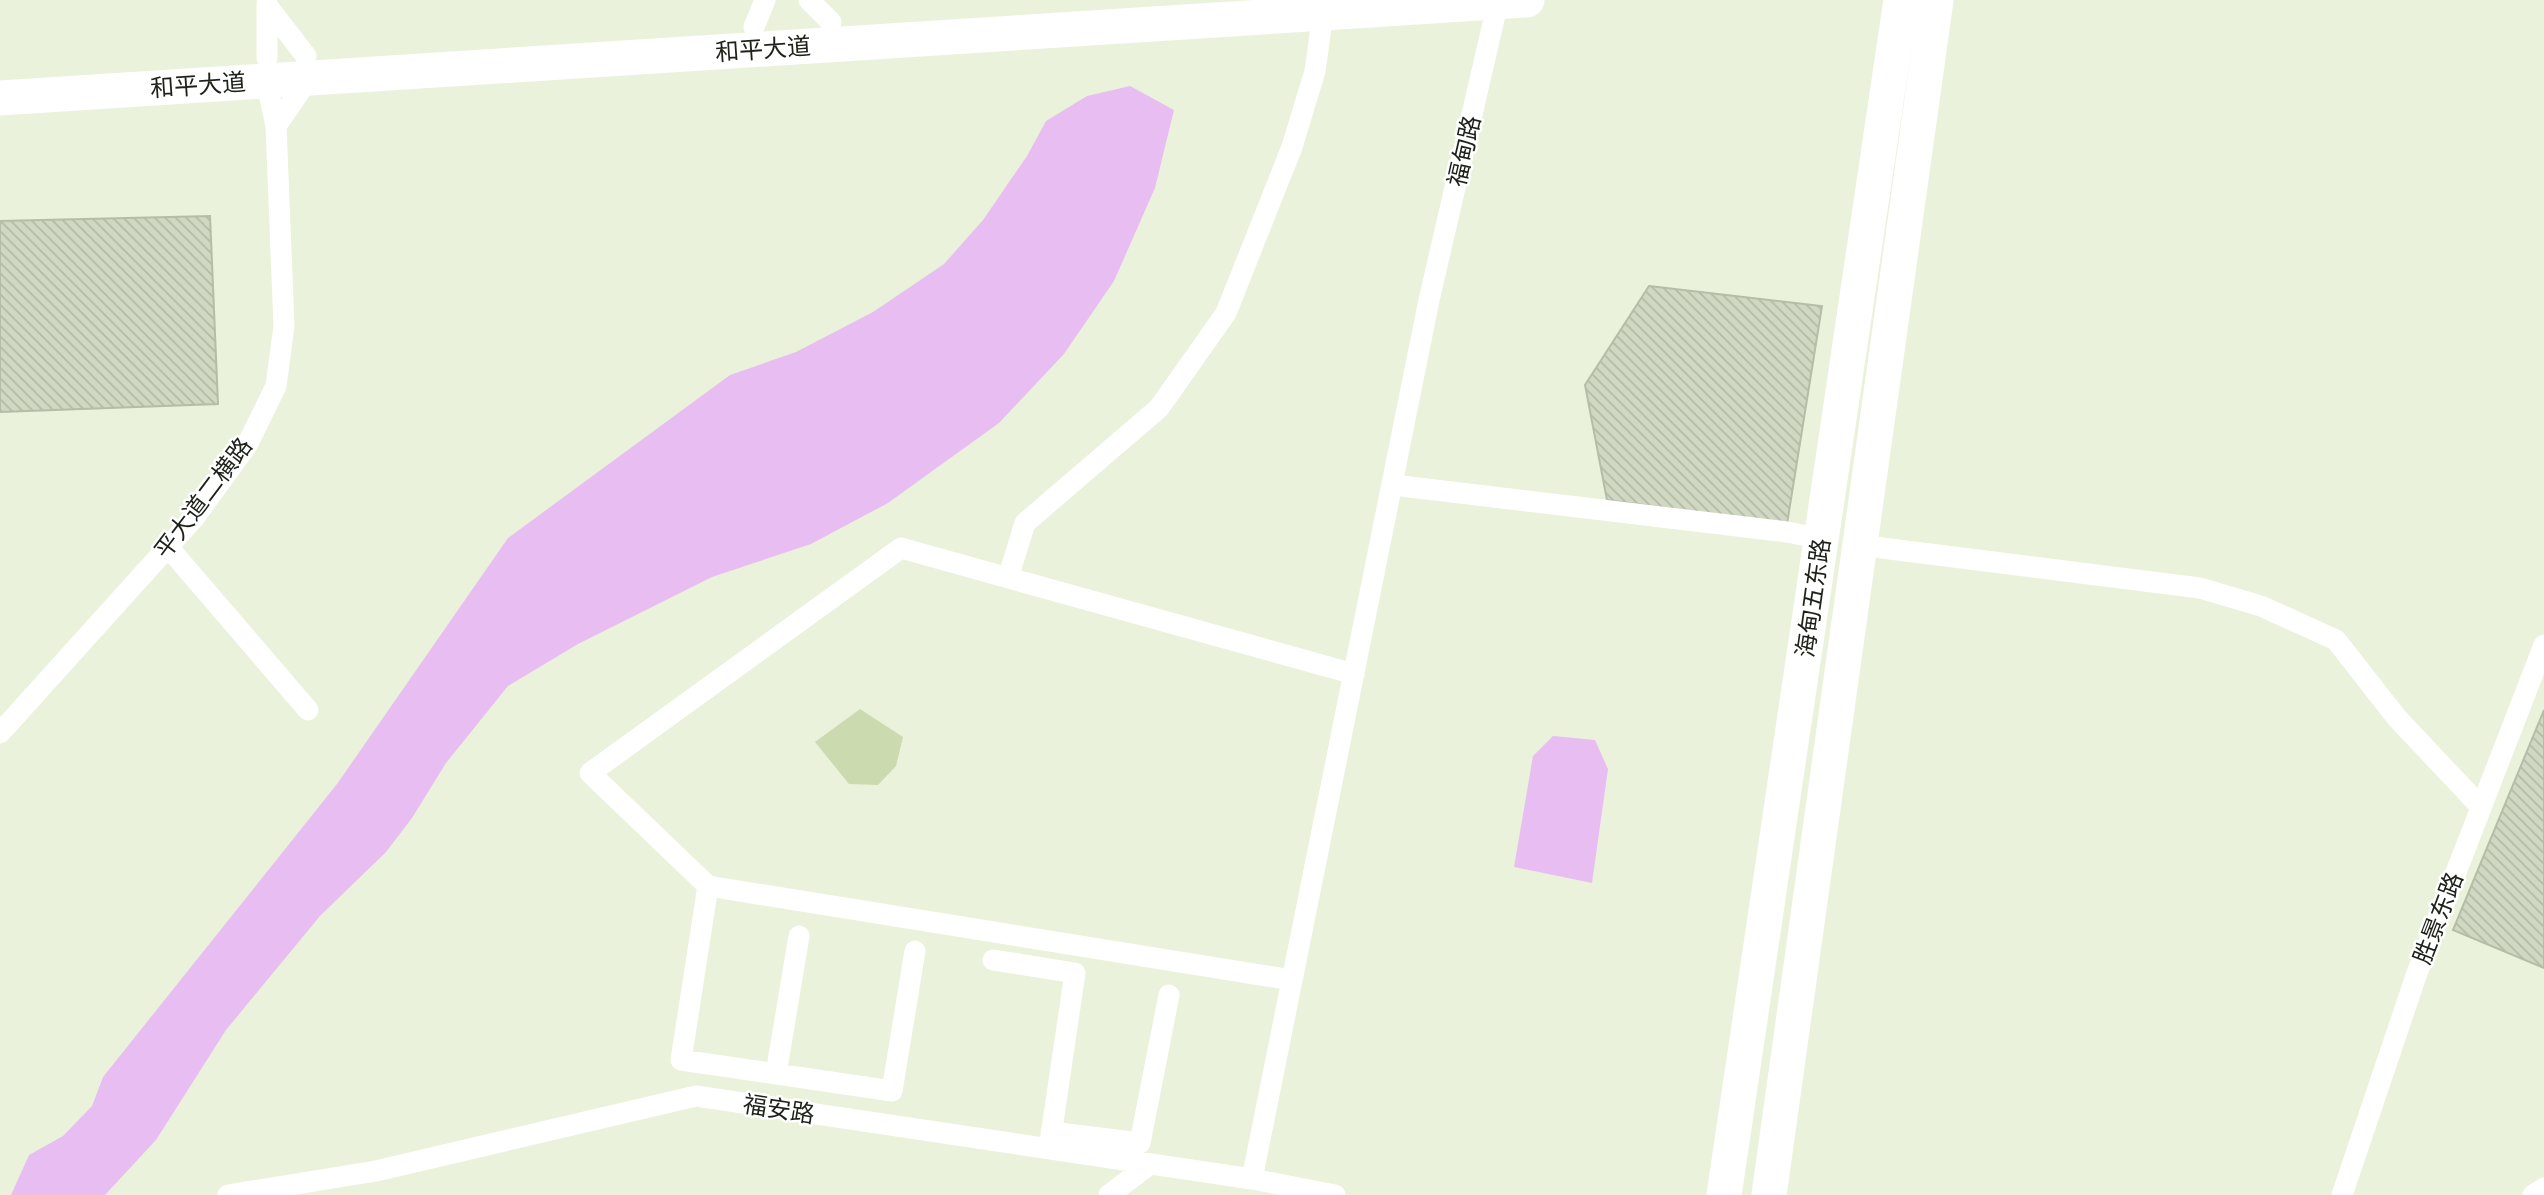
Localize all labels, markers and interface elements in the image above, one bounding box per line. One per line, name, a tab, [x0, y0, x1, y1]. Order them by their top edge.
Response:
street label: 和平大道	[714, 28, 812, 70]
street label: 和平大道	[149, 64, 247, 106]
street label: 福甸路	[1439, 112, 1489, 190]
street label: 平大道二横路	[146, 430, 260, 566]
street label: 海甸五东路	[1787, 536, 1839, 660]
street label: 胜景东路	[2404, 867, 2472, 969]
street label: 福安路	[741, 1086, 817, 1132]

